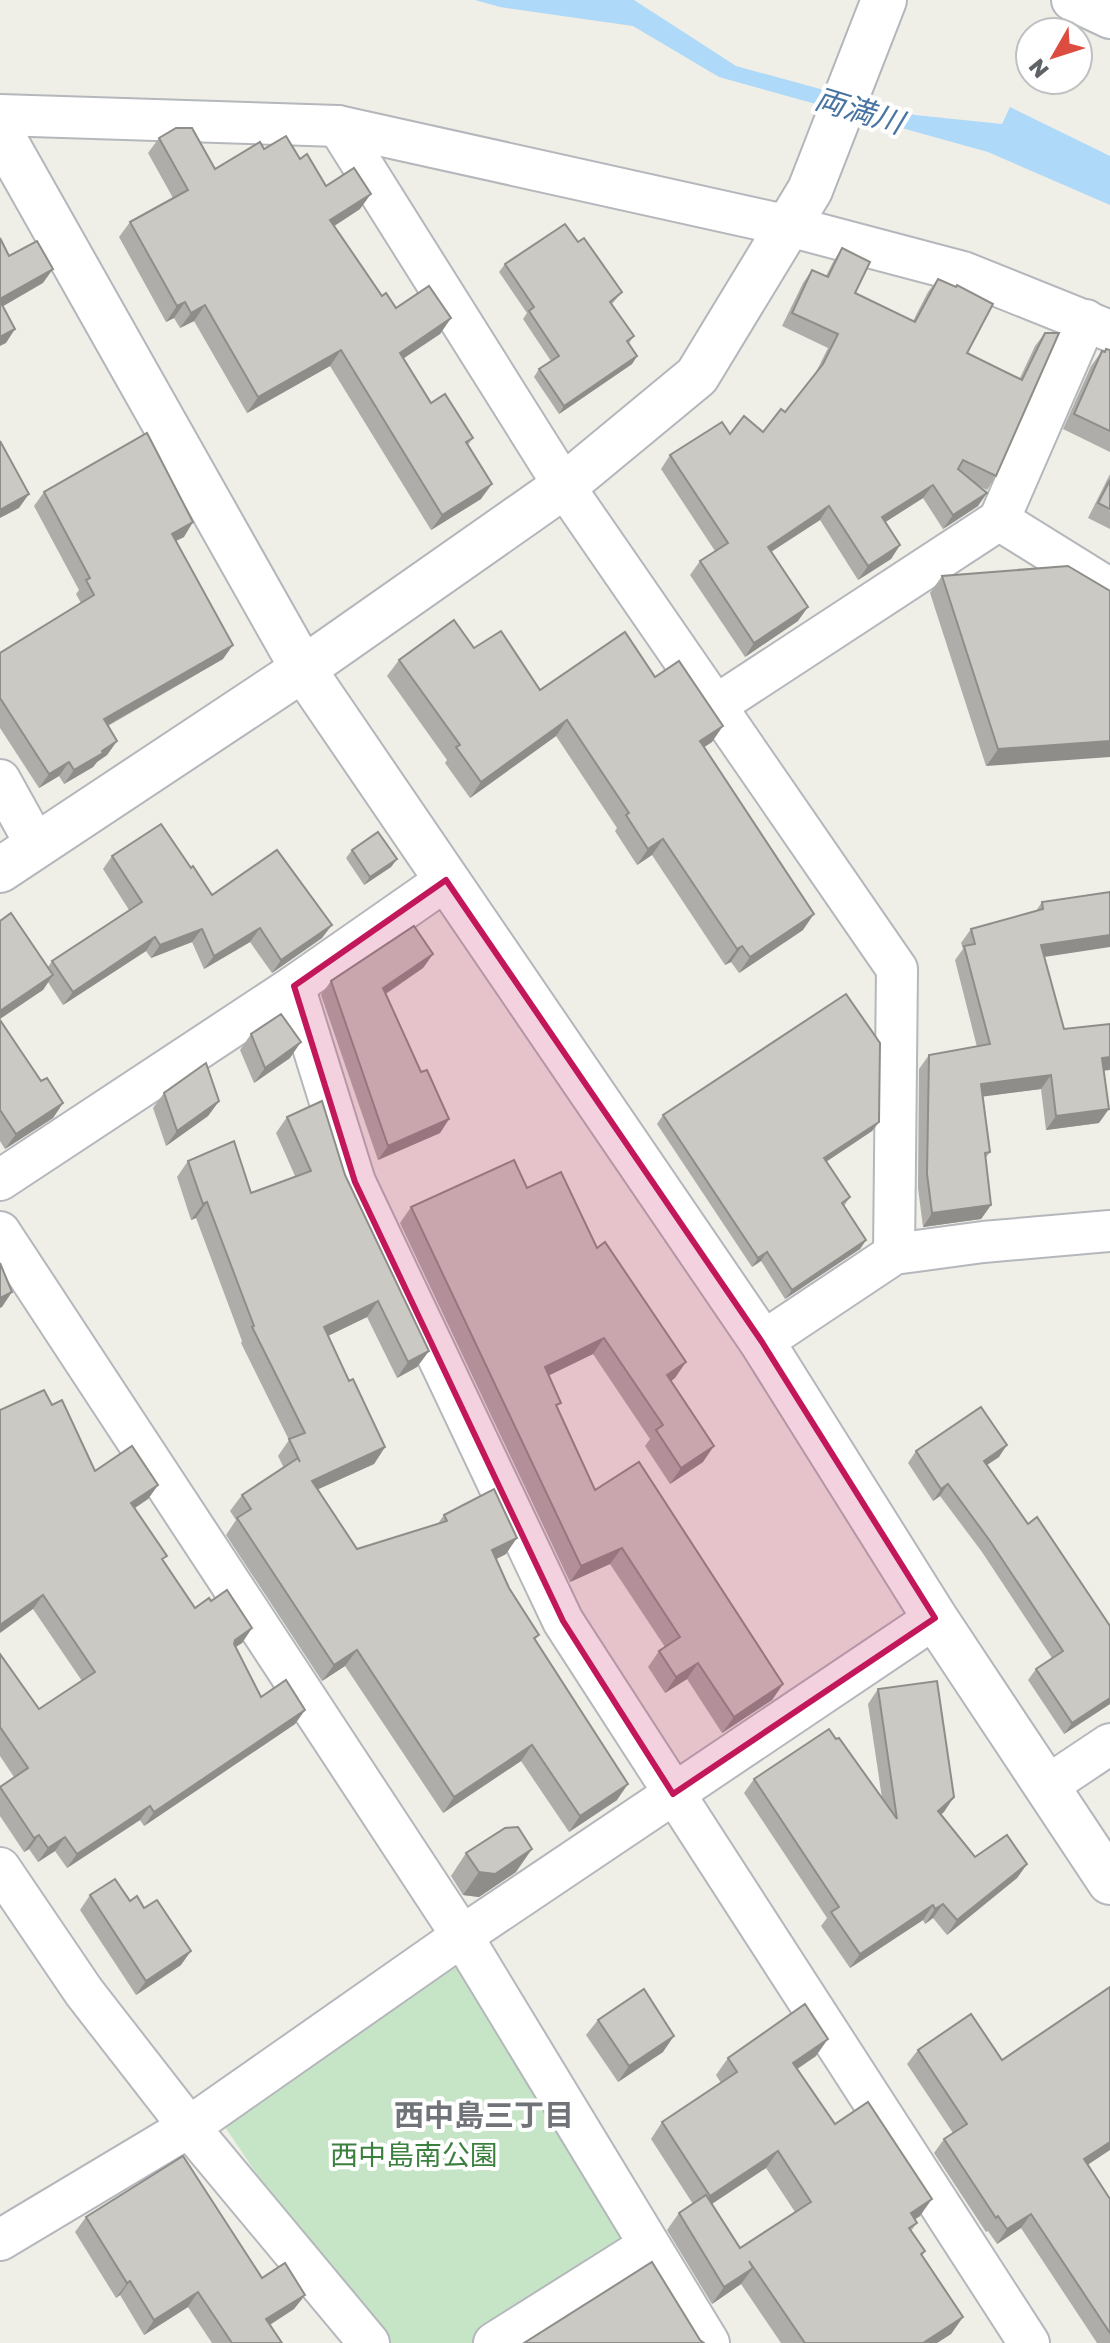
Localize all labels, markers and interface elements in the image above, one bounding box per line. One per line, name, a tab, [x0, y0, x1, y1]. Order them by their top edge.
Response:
north arrow	[1014, 16, 1094, 96]
text: N	[1022, 54, 1054, 84]
water label: 両満川	[811, 80, 910, 141]
district label: 西中島三丁目	[394, 2097, 574, 2133]
park label: 西中島南公園	[330, 2138, 498, 2171]

